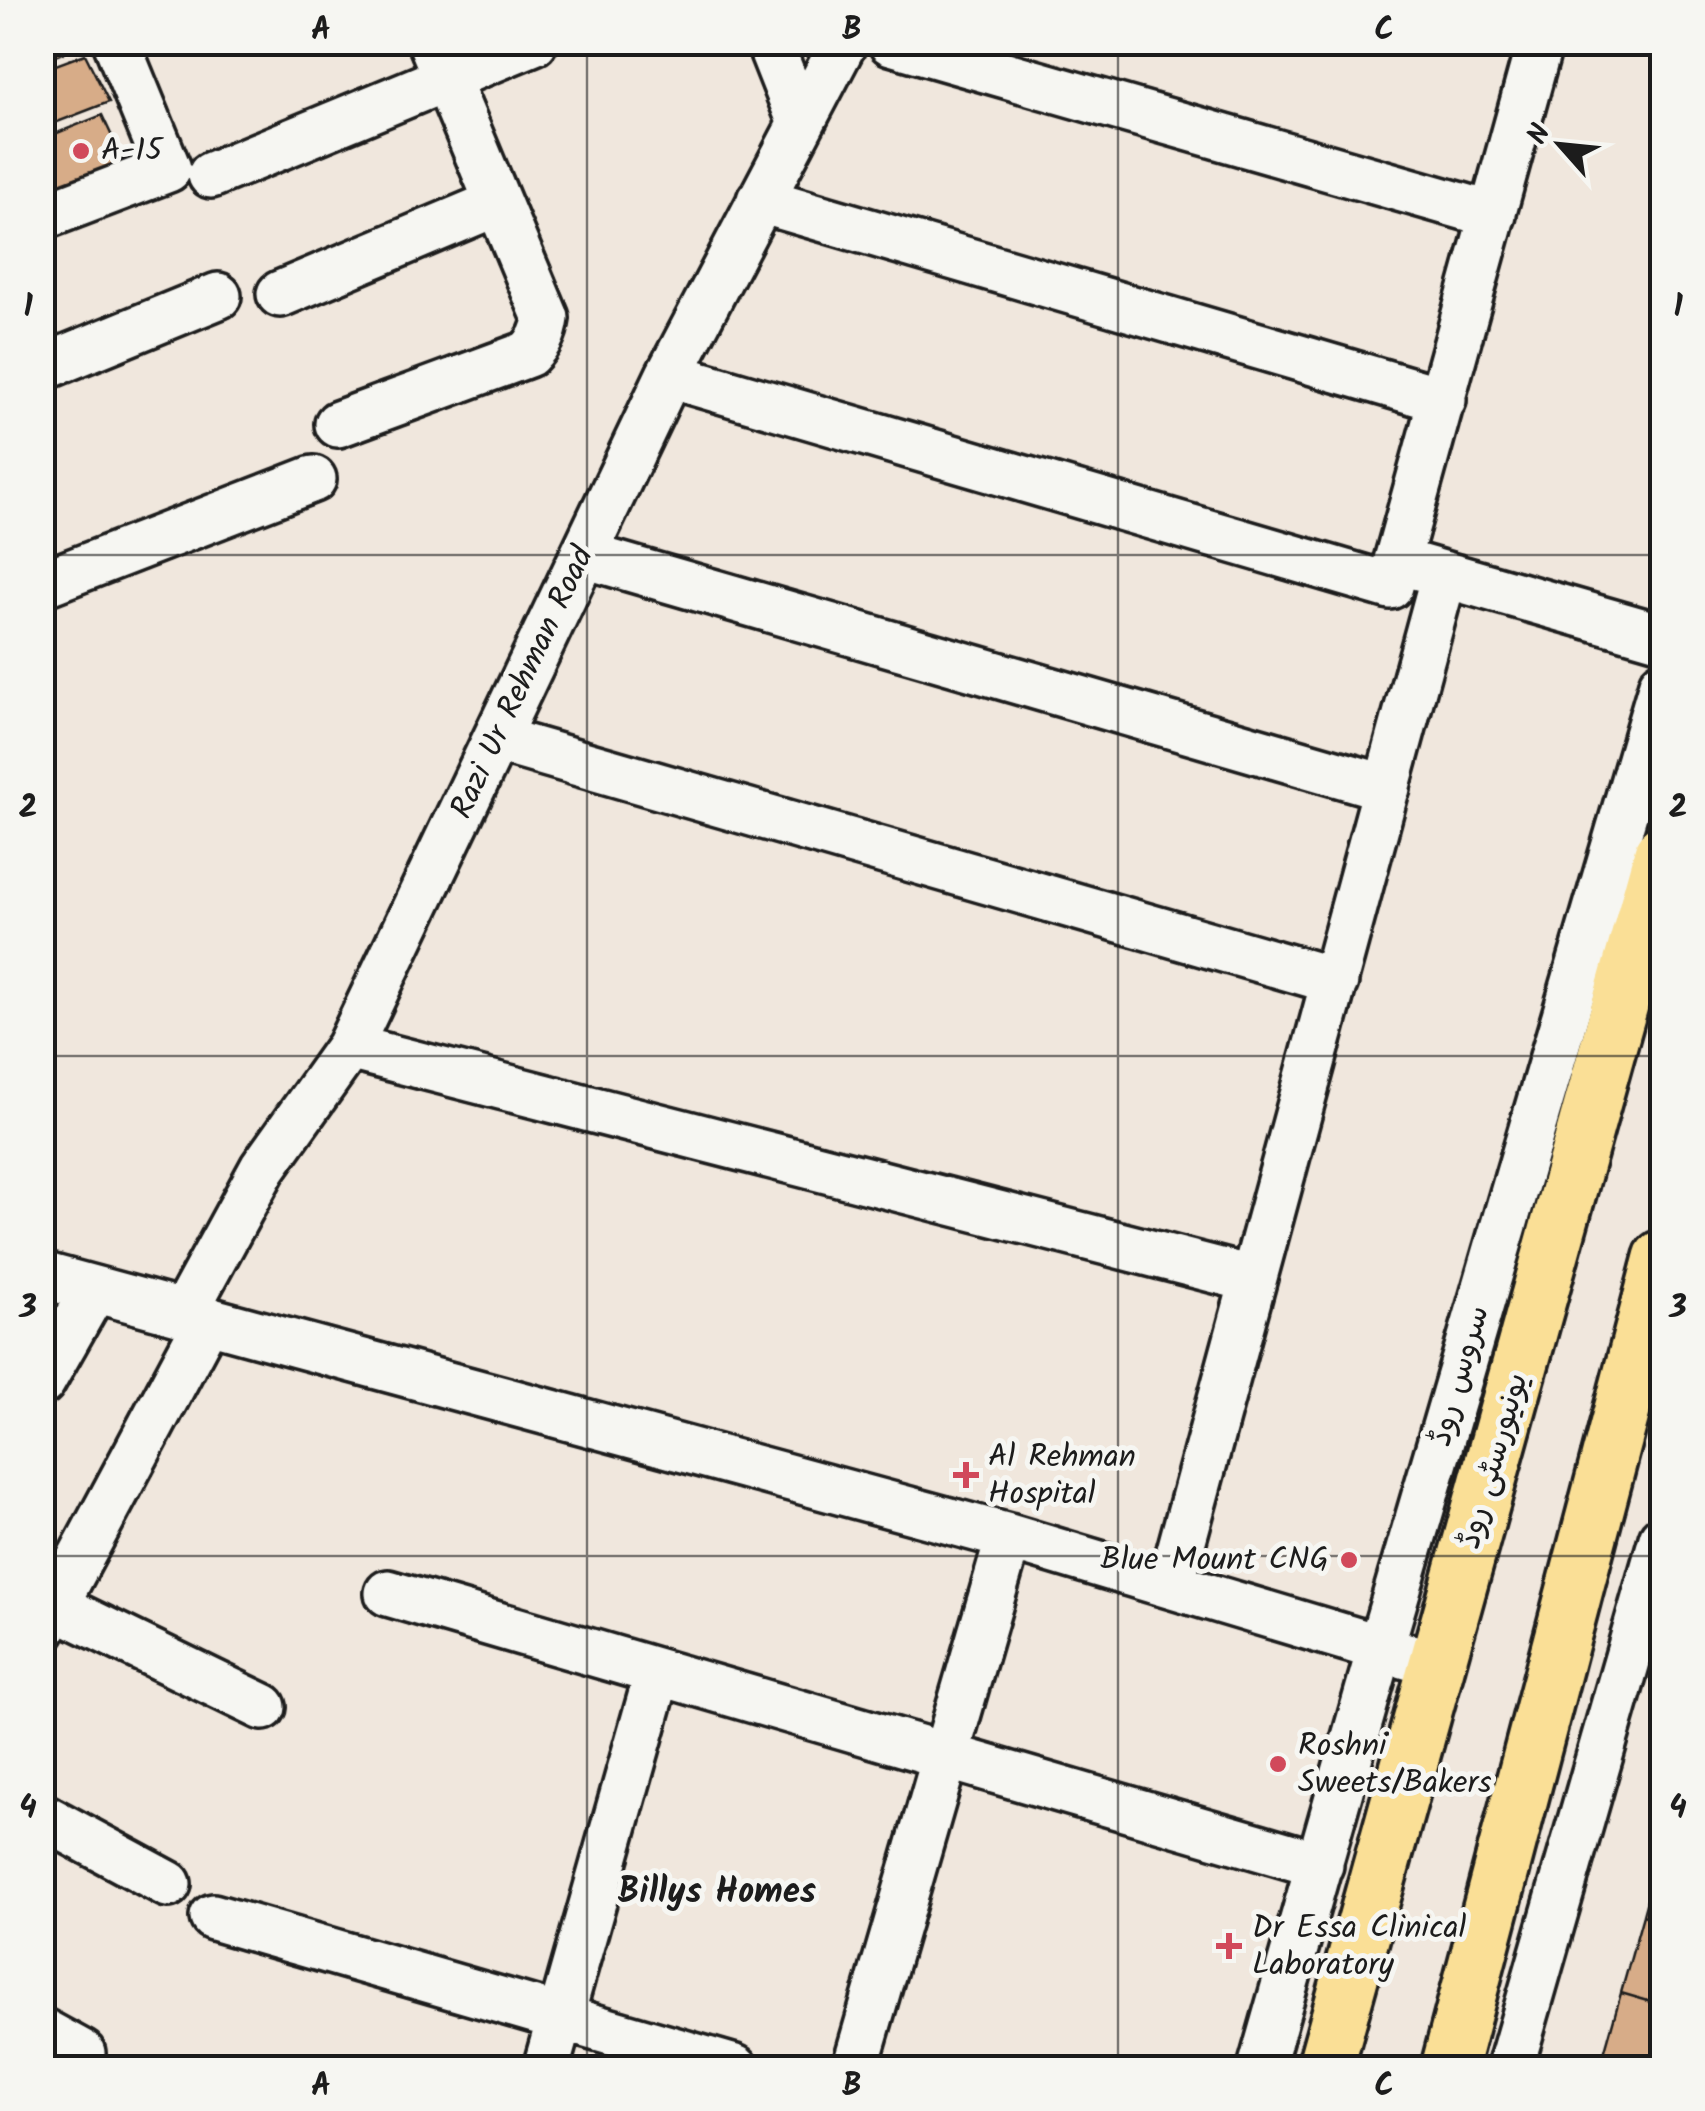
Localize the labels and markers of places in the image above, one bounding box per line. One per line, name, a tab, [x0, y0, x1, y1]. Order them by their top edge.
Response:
place label: A-15	[101, 126, 164, 177]
marker: A-15	[70, 140, 92, 162]
place label: Al Rehman Hospital	[988, 1432, 1136, 1520]
marker: Al Rehman Hospital	[953, 1462, 979, 1488]
place label: Blue Mount CNG	[1100, 1535, 1329, 1586]
marker: Blue Mount CNG	[1338, 1549, 1360, 1571]
place label: Roshni Sweets/Bakers	[1298, 1721, 1492, 1809]
marker: Roshni Sweets/Bakers	[1267, 1753, 1289, 1775]
place label: Dr Essa Clinical Laboratory	[1252, 1903, 1466, 1991]
marker: Dr Essa Clinical Laboratory	[1216, 1933, 1242, 1959]

